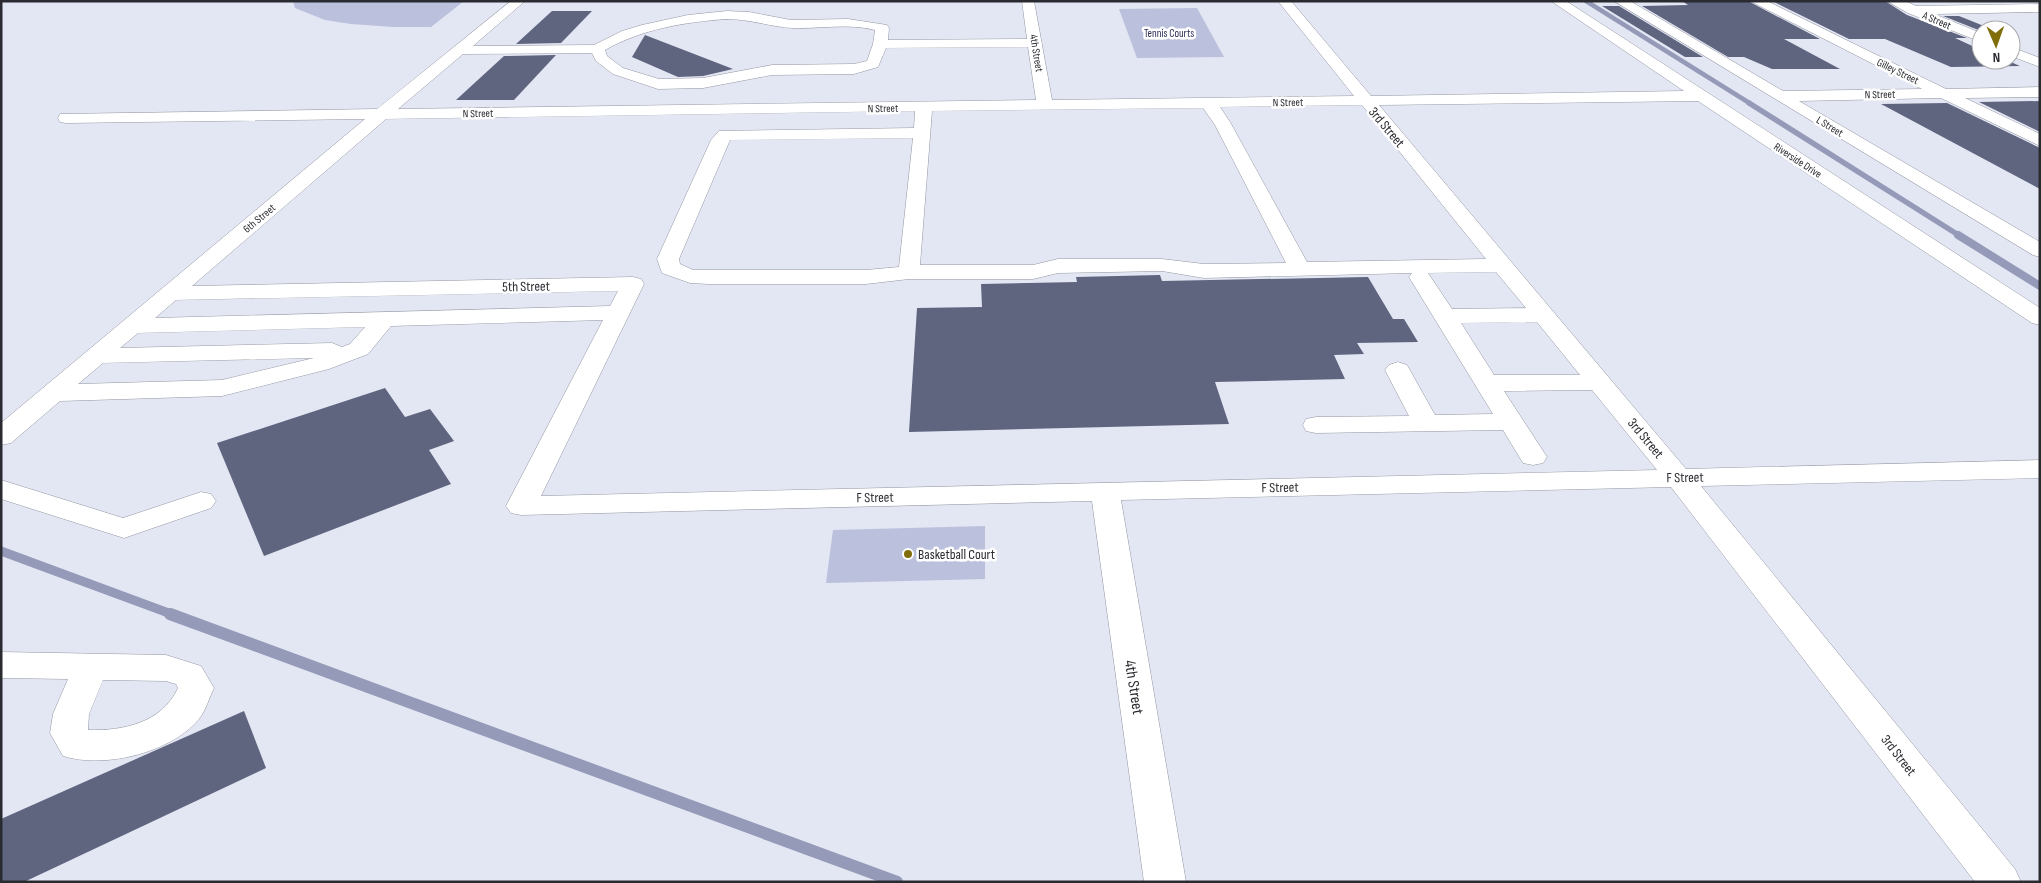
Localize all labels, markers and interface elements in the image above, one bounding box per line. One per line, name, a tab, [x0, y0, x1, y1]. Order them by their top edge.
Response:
street label: A Street	[1920, 8, 1954, 32]
north arrow	[1971, 20, 2021, 70]
park label: Tennis Courts	[1144, 27, 1194, 40]
street label: 4th Street	[1027, 33, 1046, 73]
text: N	[1992, 49, 2000, 66]
street label: Gilley Street	[1875, 56, 1922, 87]
street label: N Street	[1865, 88, 1896, 101]
street label: N Street	[1273, 96, 1304, 109]
street label: N Street	[868, 102, 899, 115]
street label: 3rd Street	[1365, 104, 1408, 151]
street label: N Street	[463, 107, 494, 120]
street label: L Street	[1814, 113, 1846, 140]
street label: Riverside Drive	[1771, 140, 1824, 181]
street label: 6th Street	[241, 201, 278, 236]
street label: 5th Street	[502, 278, 550, 295]
street label: 3rd Street	[1624, 415, 1667, 462]
street label: F Street	[1666, 469, 1704, 486]
street label: F Street	[1261, 479, 1299, 496]
street label: F Street	[856, 489, 894, 506]
place label: Basketball Court	[918, 546, 995, 563]
marker: Basketball Court	[902, 548, 914, 560]
street label: 4th Street	[1120, 659, 1147, 716]
street label: 3rd Street	[1877, 731, 1920, 779]

